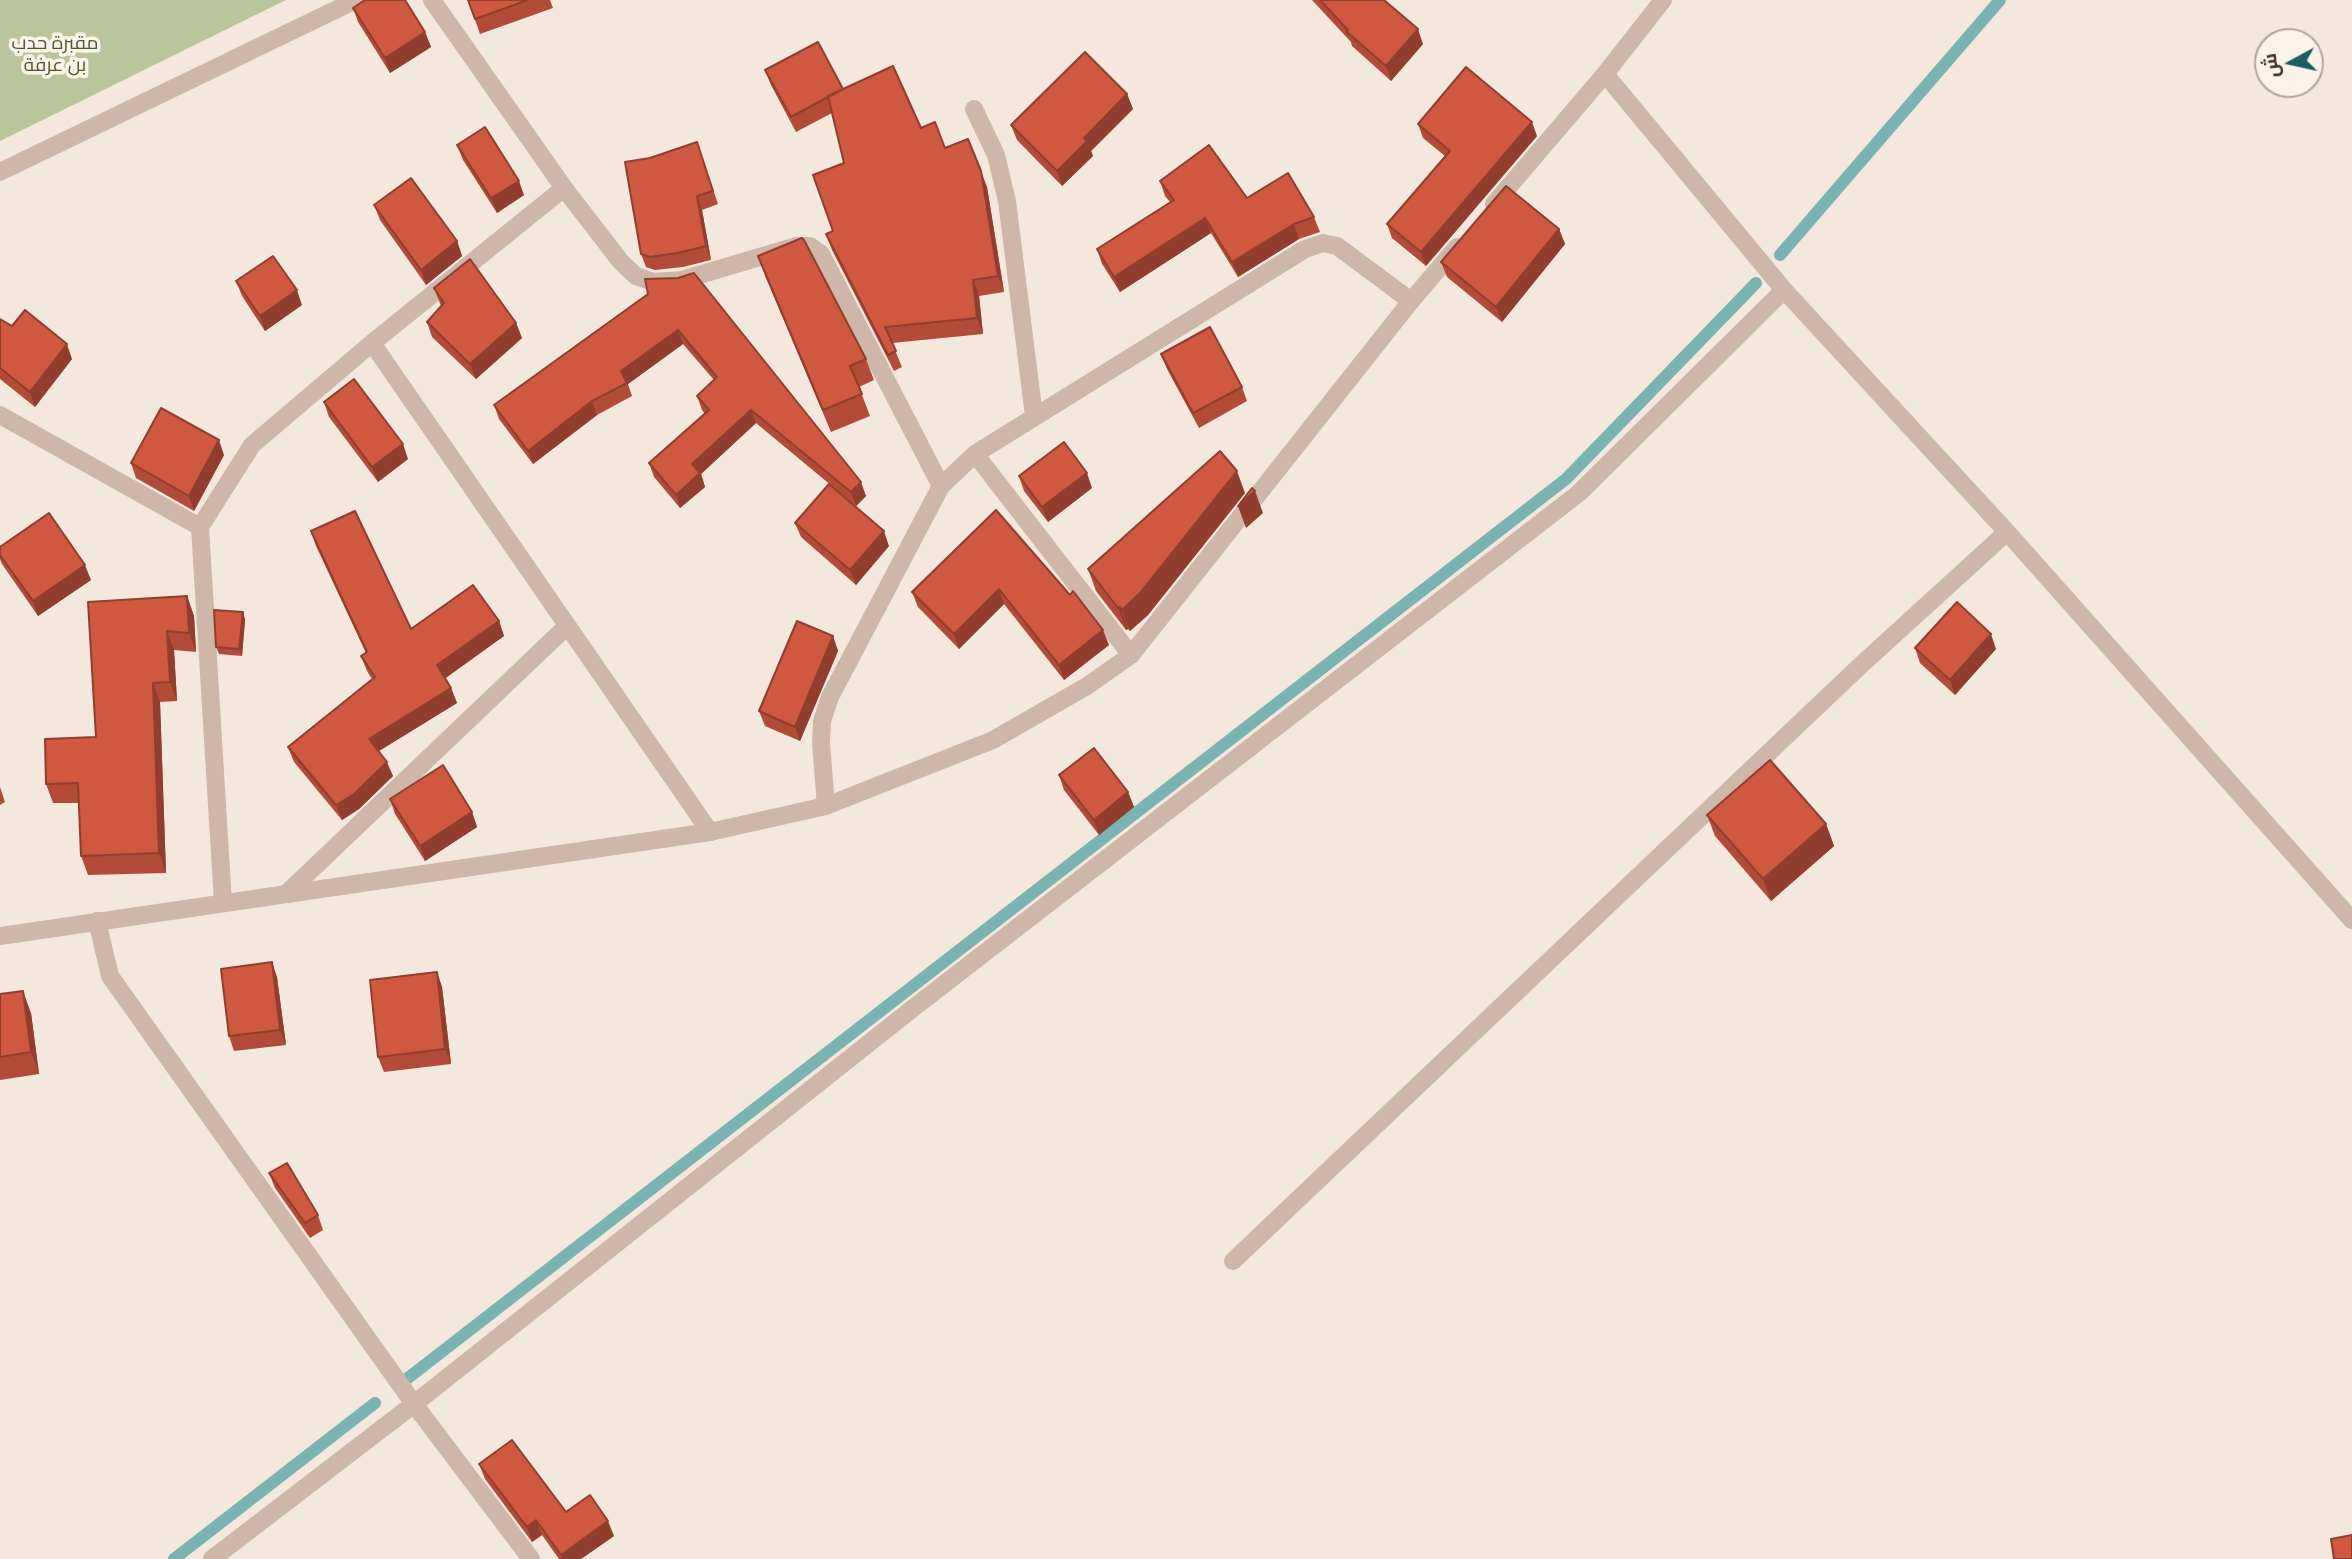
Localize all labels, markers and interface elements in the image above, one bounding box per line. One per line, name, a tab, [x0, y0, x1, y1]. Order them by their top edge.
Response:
north arrow	[2254, 28, 2324, 98]
park label: مقبرة حدب بن عرفة	[11, 32, 99, 76]
text: ش	[2258, 52, 2283, 79]

